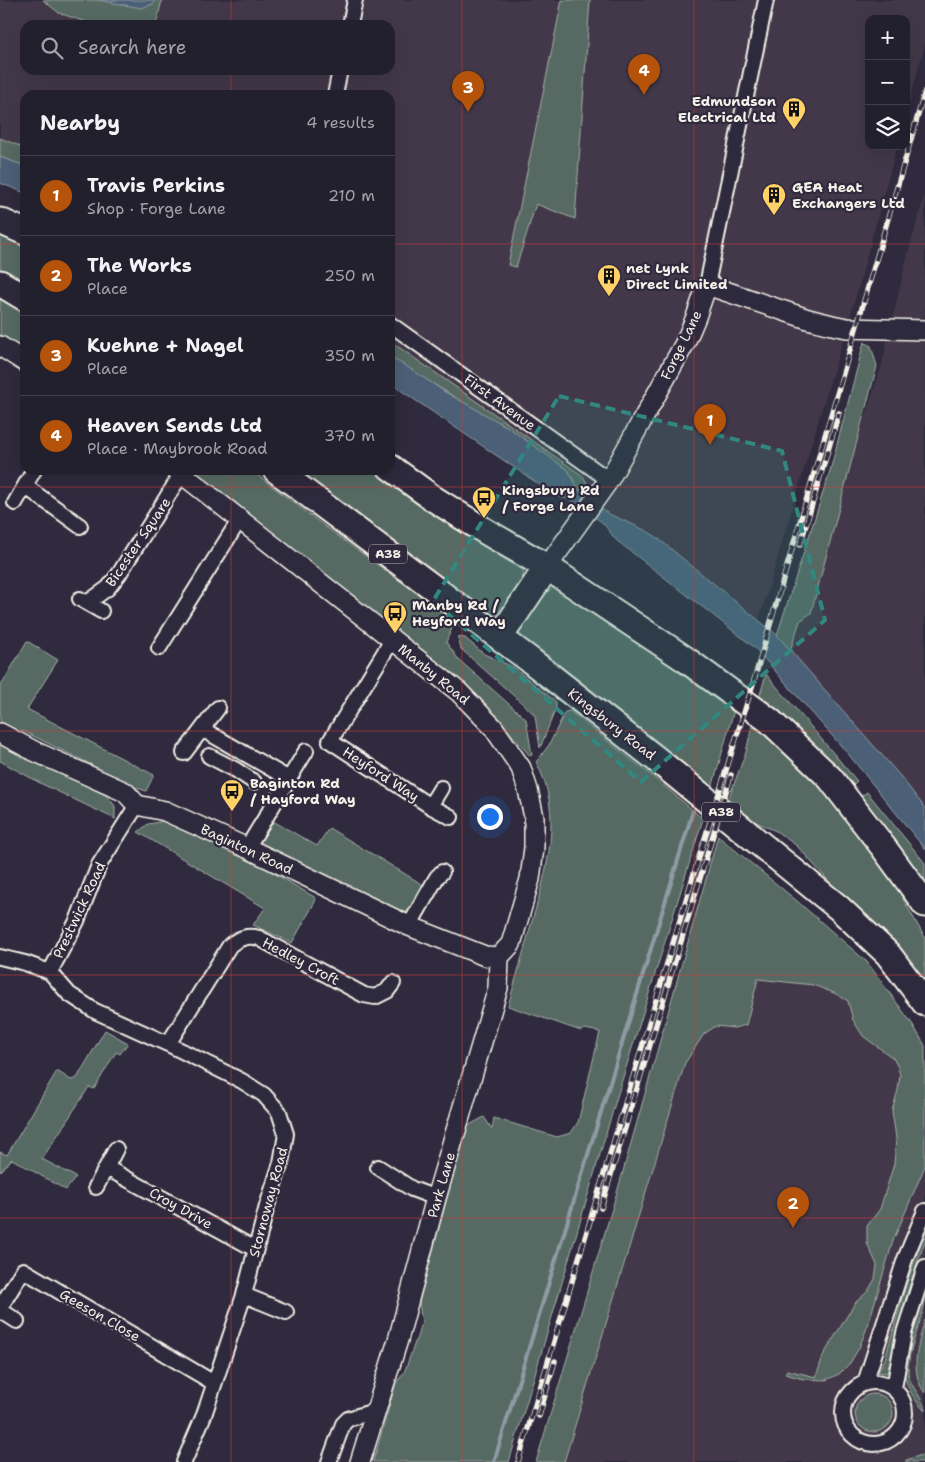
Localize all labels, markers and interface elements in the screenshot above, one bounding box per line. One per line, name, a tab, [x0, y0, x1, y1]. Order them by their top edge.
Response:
map controls	[865, 15, 910, 150]
button: +	[865, 15, 910, 60]
search box	[20, 20, 395, 75]
icon: search	[38, 34, 66, 62]
text: Search here	[78, 35, 187, 60]
pin: 4	[628, 54, 660, 95]
button: −	[865, 60, 910, 105]
pin: 3	[452, 71, 484, 112]
place label: Edmundson Electrical Ltd	[678, 92, 776, 126]
building icon: Edmundson Electrical Ltd	[781, 96, 807, 130]
button: layers	[865, 105, 910, 150]
text: Nearby	[40, 109, 120, 137]
text: 4 results	[306, 112, 375, 133]
text: Travis Perkins	[87, 173, 225, 198]
place label: GEA Heat Exchangers Ltd	[792, 178, 905, 212]
building icon: GEA Heat Exchangers Ltd	[761, 182, 787, 216]
text: 1	[52, 185, 60, 206]
text: 210 m	[328, 185, 375, 206]
text: Shop · Forge Lane	[87, 198, 226, 219]
text: The Works	[87, 253, 192, 278]
place label: net Lynk Direct Limited	[626, 259, 728, 293]
building icon: net Lynk Direct Limited	[596, 263, 622, 297]
text: 2	[50, 265, 62, 286]
text: 250 m	[324, 265, 375, 286]
text: Place	[87, 278, 128, 299]
street label: Forge Lane	[656, 307, 706, 383]
text: Kuehne + Nagel	[87, 333, 244, 358]
text: 3	[50, 345, 62, 366]
text: 350 m	[324, 345, 375, 366]
text: Place	[87, 358, 128, 379]
street label: First Avenue	[461, 370, 539, 434]
pin: 1	[694, 404, 726, 445]
text: Heaven Sends Ltd	[87, 413, 262, 438]
text: 4	[50, 425, 62, 446]
text: 370 m	[324, 425, 375, 446]
text: Place · Maybrook Road	[87, 438, 267, 459]
place label: Kingsbury Rd / Forge Lane	[502, 481, 600, 515]
bus stop icon: Kingsbury Rd / Forge Lane	[471, 485, 497, 519]
street label: Bicester Square	[101, 494, 175, 590]
road number: A38	[369, 544, 407, 564]
place label: Manby Rd / Heyford Way	[412, 596, 506, 630]
bus stop icon: Manby Rd / Heyford Way	[382, 600, 408, 634]
street label: Manby Road	[395, 640, 474, 708]
street label: Kingsbury Road	[564, 684, 660, 764]
street label: Heyford Way	[339, 743, 423, 805]
place label: Baginton Rd / Hayford Way	[250, 774, 356, 808]
bus stop icon: Baginton Rd / Hayford Way	[219, 778, 245, 812]
road number: A38	[702, 802, 740, 822]
your location	[477, 804, 503, 830]
street label: Baginton Road	[198, 820, 296, 878]
street label: Prestwick Road	[49, 859, 109, 961]
street label: Hedley Croft	[259, 933, 343, 989]
street label: Stornoway Road	[245, 1145, 291, 1259]
street label: Park Lane	[423, 1150, 459, 1220]
street label: Croy Drive	[146, 1183, 216, 1233]
pin: 2	[777, 1187, 809, 1228]
street label: Geeson Close	[56, 1285, 144, 1345]

